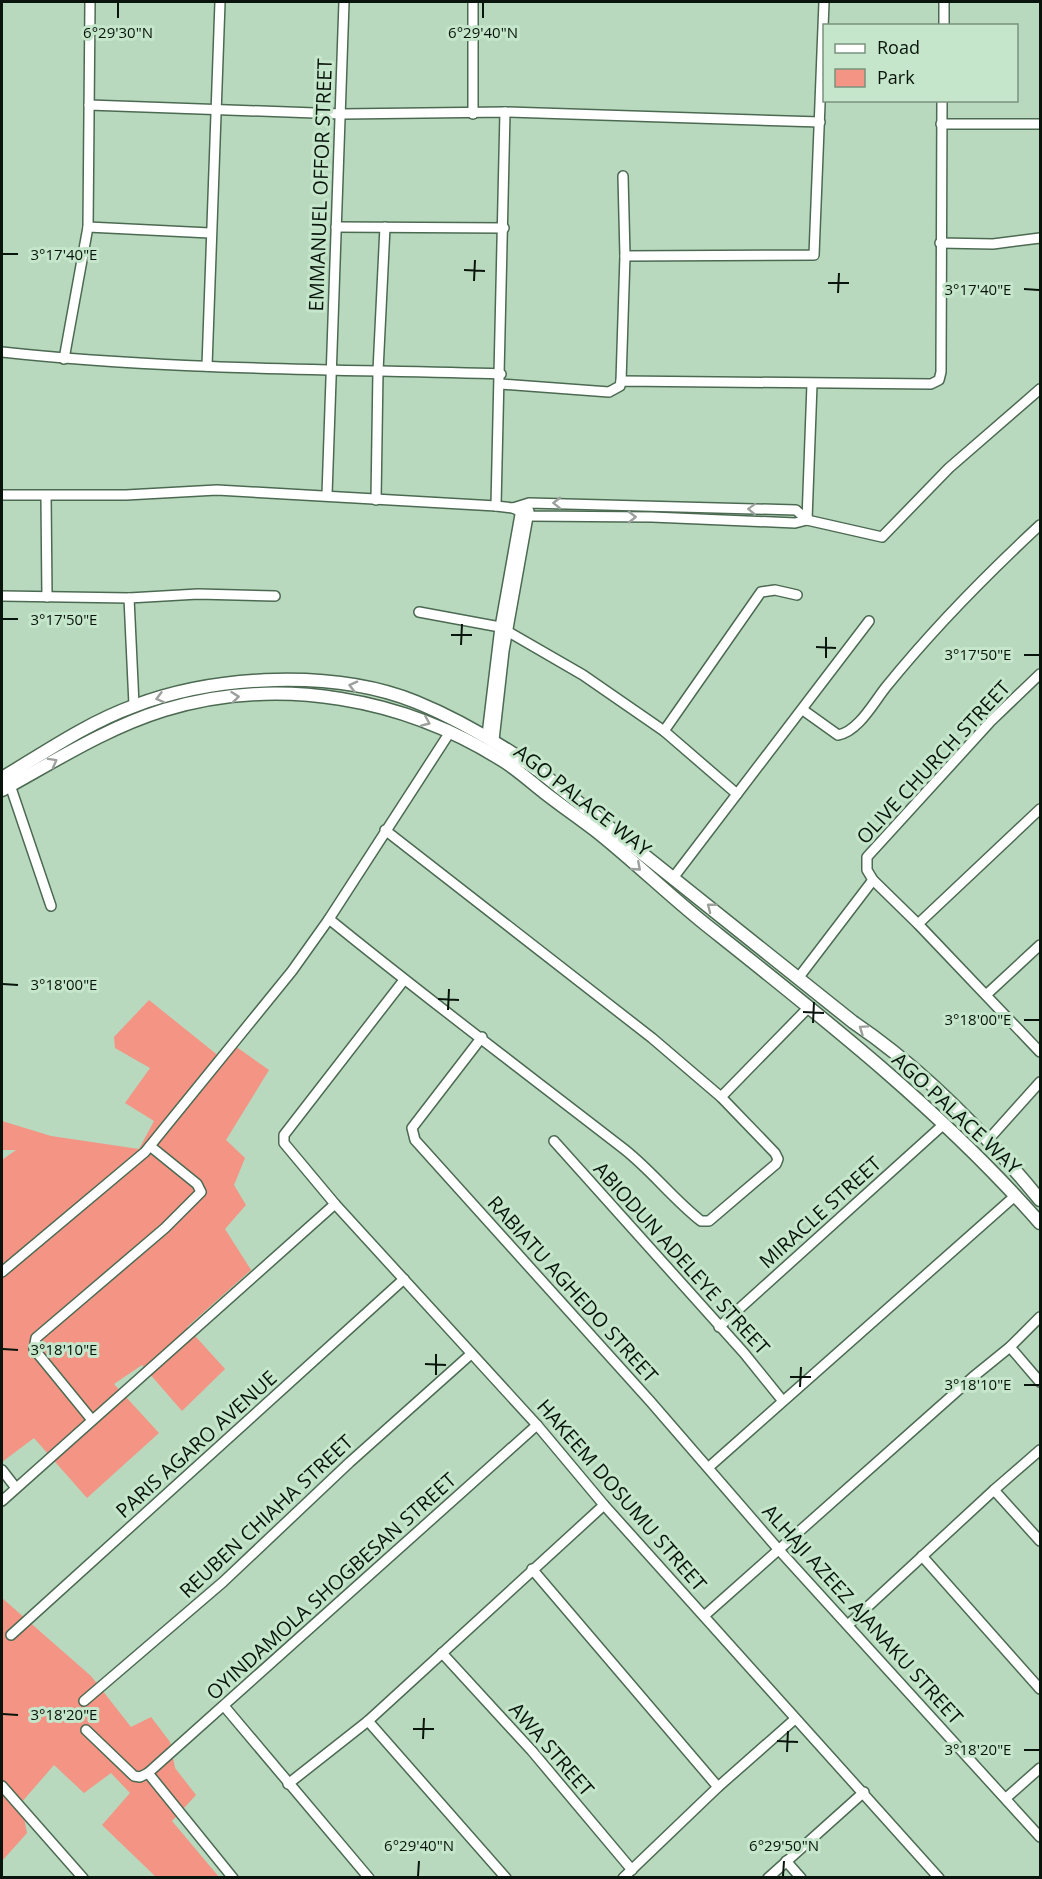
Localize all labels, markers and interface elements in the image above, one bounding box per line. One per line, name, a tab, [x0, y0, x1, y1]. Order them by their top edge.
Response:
text: 6°29'30"N	[83, 22, 153, 42]
text: 6°29'40"N	[448, 22, 518, 42]
legend	[823, 24, 1018, 102]
text: Road	[877, 35, 920, 59]
street label: EMMANUEL OFFOR STREET	[302, 58, 338, 312]
text: Park	[877, 65, 915, 89]
text: 3°17'40"E	[31, 244, 97, 264]
text: 3°17'40"E	[945, 279, 1011, 299]
one-way arrow	[553, 497, 562, 510]
one-way arrow	[748, 503, 757, 515]
one-way arrow	[628, 511, 637, 523]
text: 3°17'50"E	[31, 609, 97, 629]
text: 3°17'50"E	[945, 644, 1011, 664]
street label: OLIVE CHURCH STREET	[850, 674, 1016, 850]
one-way arrow	[348, 681, 358, 693]
one-way arrow	[155, 691, 166, 703]
one-way arrow	[230, 691, 239, 704]
one-way arrow	[419, 715, 430, 727]
street label: AGO PALACE WAY	[509, 738, 658, 863]
one-way arrow	[46, 758, 57, 769]
one-way arrow	[631, 860, 641, 871]
one-way arrow	[706, 904, 717, 915]
text: 3°18'00"E	[31, 974, 97, 994]
text: 3°18'00"E	[945, 1009, 1011, 1029]
one-way arrow	[859, 1025, 870, 1036]
street label: AGO PALACE WAY	[887, 1046, 1028, 1180]
street label: MIRACLE STREET	[753, 1150, 887, 1274]
street label: ABIODUN ADELEYE STREET	[588, 1156, 776, 1360]
street label: RABIATU AGHEDO STREET	[482, 1190, 664, 1388]
text: 3°18'10"E	[31, 1339, 97, 1359]
street label: PARIS AGARO AVENUE	[110, 1364, 282, 1524]
text: 3°18'10"E	[945, 1374, 1011, 1394]
street label: HAKEEM DOSUMU STREET	[531, 1393, 713, 1597]
street label: REUBEN CHIAHA STREET	[173, 1428, 359, 1604]
street label: OYINDAMOLA SHOGBESAN STREET	[200, 1466, 462, 1706]
street label: ALHAJI AZEEZ AJANAKU STREET	[757, 1498, 969, 1730]
street label: AWA STREET	[504, 1696, 600, 1802]
text: 3°18'20"E	[31, 1704, 97, 1724]
text: 3°18'20"E	[945, 1739, 1011, 1759]
text: 6°29'40"N	[384, 1835, 454, 1855]
text: 6°29'50"N	[749, 1835, 819, 1855]

